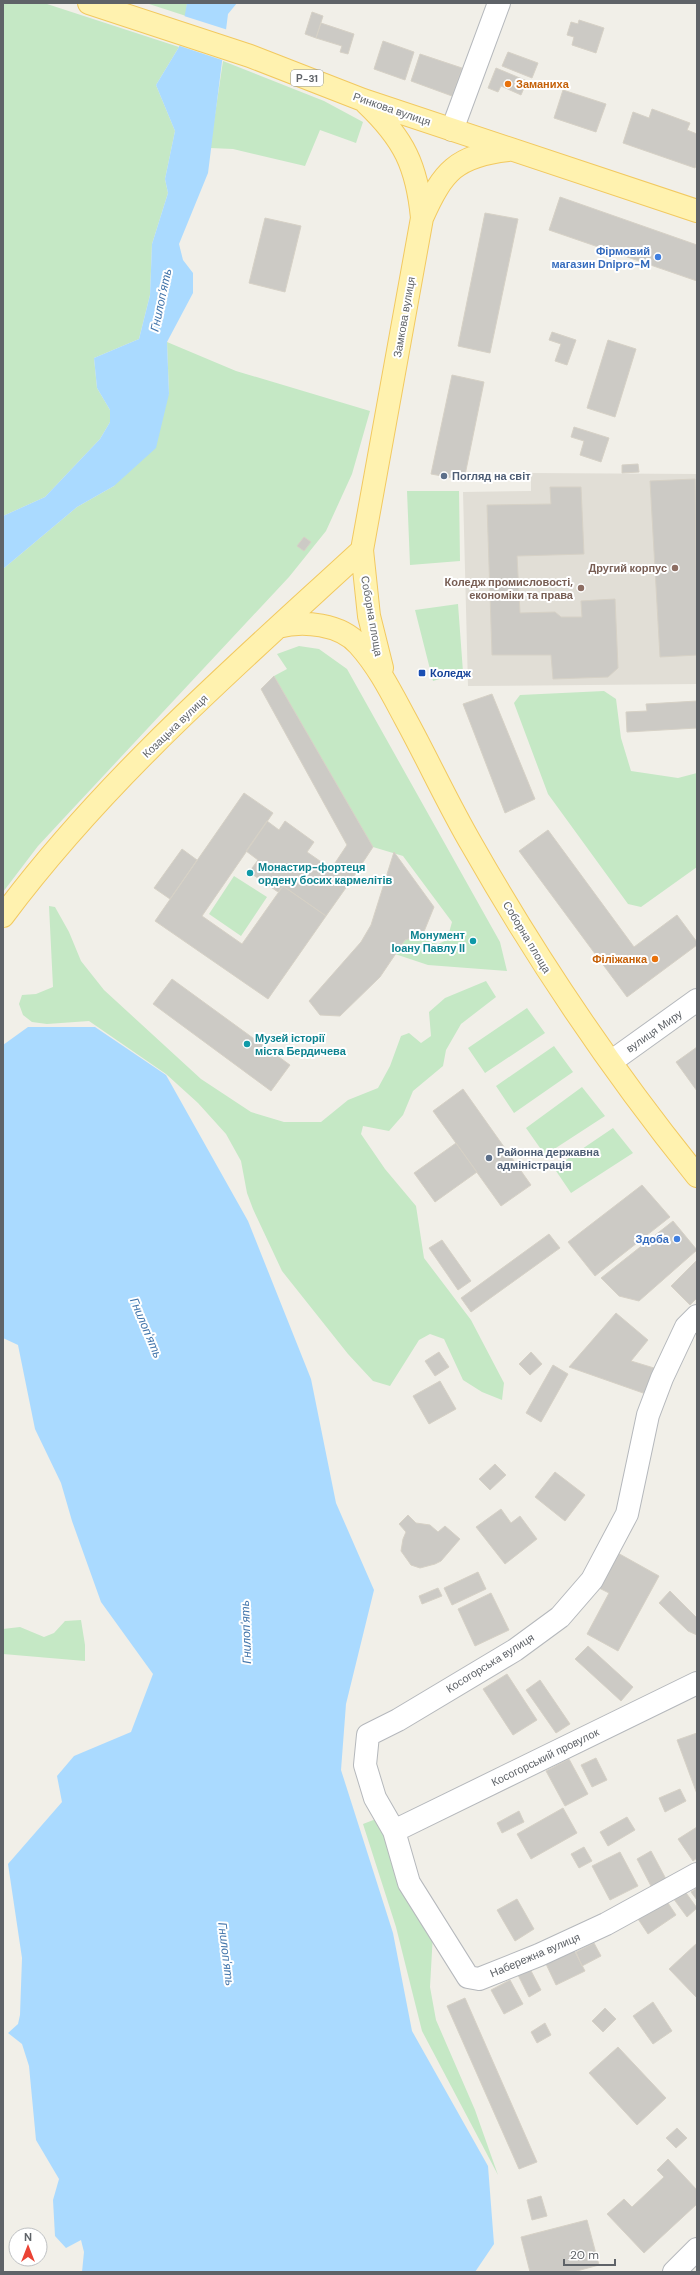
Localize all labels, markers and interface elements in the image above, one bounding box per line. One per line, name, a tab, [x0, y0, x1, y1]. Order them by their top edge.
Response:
road number: Р-31	[291, 70, 323, 86]
place label: Заманиха	[516, 77, 570, 91]
marker: Заманиха	[503, 79, 513, 89]
street label: Ринкова вулиця	[351, 89, 433, 129]
place label: Фірмовий магазин Dnipro-M	[552, 244, 650, 271]
marker: Фірмовий магазин Dnipro-M	[653, 252, 663, 262]
water label: Гнилоп'ять	[147, 267, 175, 333]
street label: Замкова вулиця	[390, 275, 418, 359]
place label: Погляд на світ	[452, 469, 531, 483]
marker: Погляд на світ	[439, 471, 449, 481]
place label: Другий корпус	[588, 561, 667, 575]
marker: Другий корпус	[670, 563, 680, 573]
street label: Соборна площа	[358, 575, 386, 658]
place label: Коледж промисловості, економіки та права	[445, 575, 574, 602]
marker: Коледж промисловості, економіки та права	[576, 583, 586, 593]
place label: Коледж	[430, 666, 471, 680]
marker: Коледж	[417, 668, 427, 678]
street label: Козацька вулиця	[139, 691, 211, 761]
place label: Монастир-фортеця ордену босих кармелітів	[258, 860, 393, 887]
marker: Монастир-фортеця ордену босих кармелітів	[245, 868, 255, 878]
street label: Соборна площа	[500, 898, 554, 976]
place label: Монумент Іоану Павлу ІІ	[391, 928, 466, 955]
marker: Монумент Іоану Павлу ІІ	[468, 936, 478, 946]
place label: Філіжанка	[592, 952, 648, 966]
marker: Філіжанка	[650, 954, 660, 964]
street label: вулиця Миру	[623, 1006, 685, 1055]
place label: Музей історії міста Бердичева	[255, 1031, 347, 1058]
marker: Музей історії міста Бердичева	[242, 1039, 252, 1049]
place label: Районна державна адміністрація	[497, 1145, 600, 1172]
marker: Районна державна адміністрація	[484, 1153, 494, 1163]
place label: Здоба	[635, 1232, 670, 1246]
marker: Здоба	[672, 1234, 682, 1244]
water label: Гнилоп'ять	[126, 1295, 166, 1361]
water label: Гнилоп'ять	[237, 1600, 255, 1664]
street label: Косогорська вулиця	[443, 1630, 537, 1696]
street label: Косогорський провулок	[489, 1725, 601, 1789]
water label: Гнилоп'ять	[214, 1921, 238, 1987]
street label: Набережна вулиця	[488, 1930, 582, 1980]
north arrow	[8, 2227, 48, 2267]
text: N	[24, 2230, 32, 2244]
scale bar	[564, 2241, 615, 2267]
text: 20 m	[570, 2247, 599, 2263]

